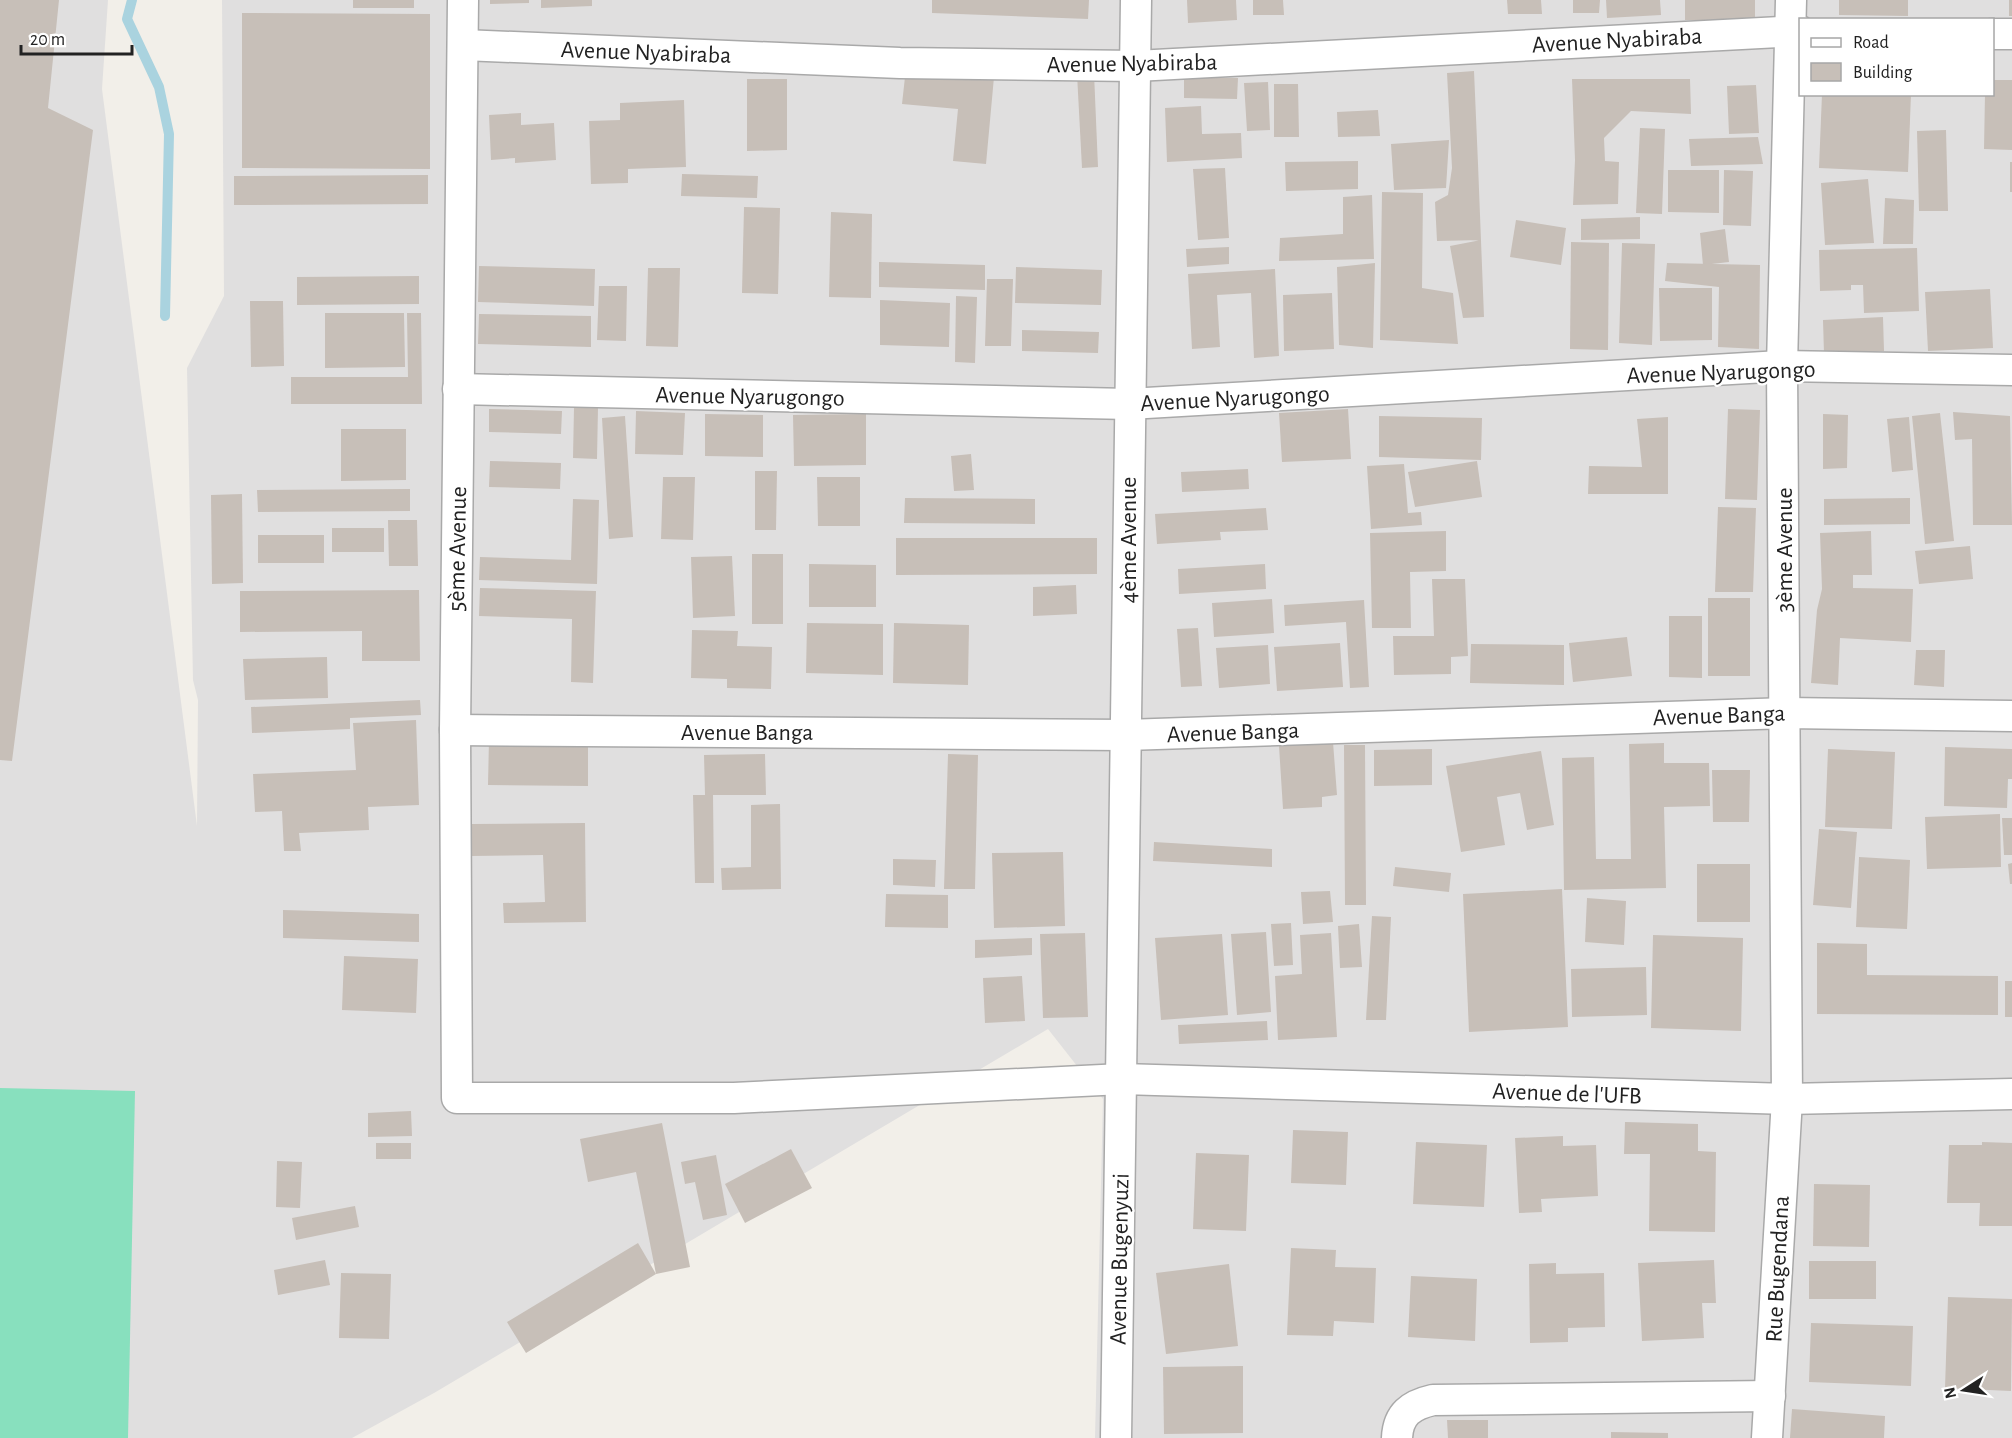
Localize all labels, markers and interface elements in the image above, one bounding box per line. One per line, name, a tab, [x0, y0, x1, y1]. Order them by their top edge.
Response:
scale bar	[21, 18, 132, 56]
legend	[1799, 18, 1994, 96]
street label: Avenue Nyabiraba	[1531, 25, 1703, 57]
text: 20 m	[30, 31, 65, 49]
text: Road	[1853, 34, 1889, 52]
street label: Avenue Nyabiraba	[560, 38, 732, 68]
street label: Avenue Nyabiraba	[1046, 51, 1218, 77]
text: Building	[1853, 64, 1913, 82]
street label: Avenue Nyarugongo	[1626, 358, 1816, 388]
street label: Avenue Nyarugongo	[1140, 382, 1330, 416]
street label: Avenue Nyarugongo	[655, 383, 845, 411]
street label: 4ème Avenue	[1117, 477, 1141, 603]
street label: 5ème Avenue	[445, 486, 471, 612]
street label: 3ème Avenue	[1773, 487, 1797, 613]
street label: Avenue Banga	[1652, 702, 1786, 730]
street label: Avenue Banga	[1166, 719, 1300, 747]
street label: Avenue Banga	[681, 721, 813, 745]
street label: Avenue de l'UFB	[1492, 1079, 1642, 1109]
street label: Avenue Bugenyuzi	[1107, 1173, 1133, 1345]
street label: Rue Bugendana	[1762, 1195, 1794, 1343]
north arrow	[1934, 1360, 1994, 1420]
text: N	[1941, 1386, 1959, 1400]

